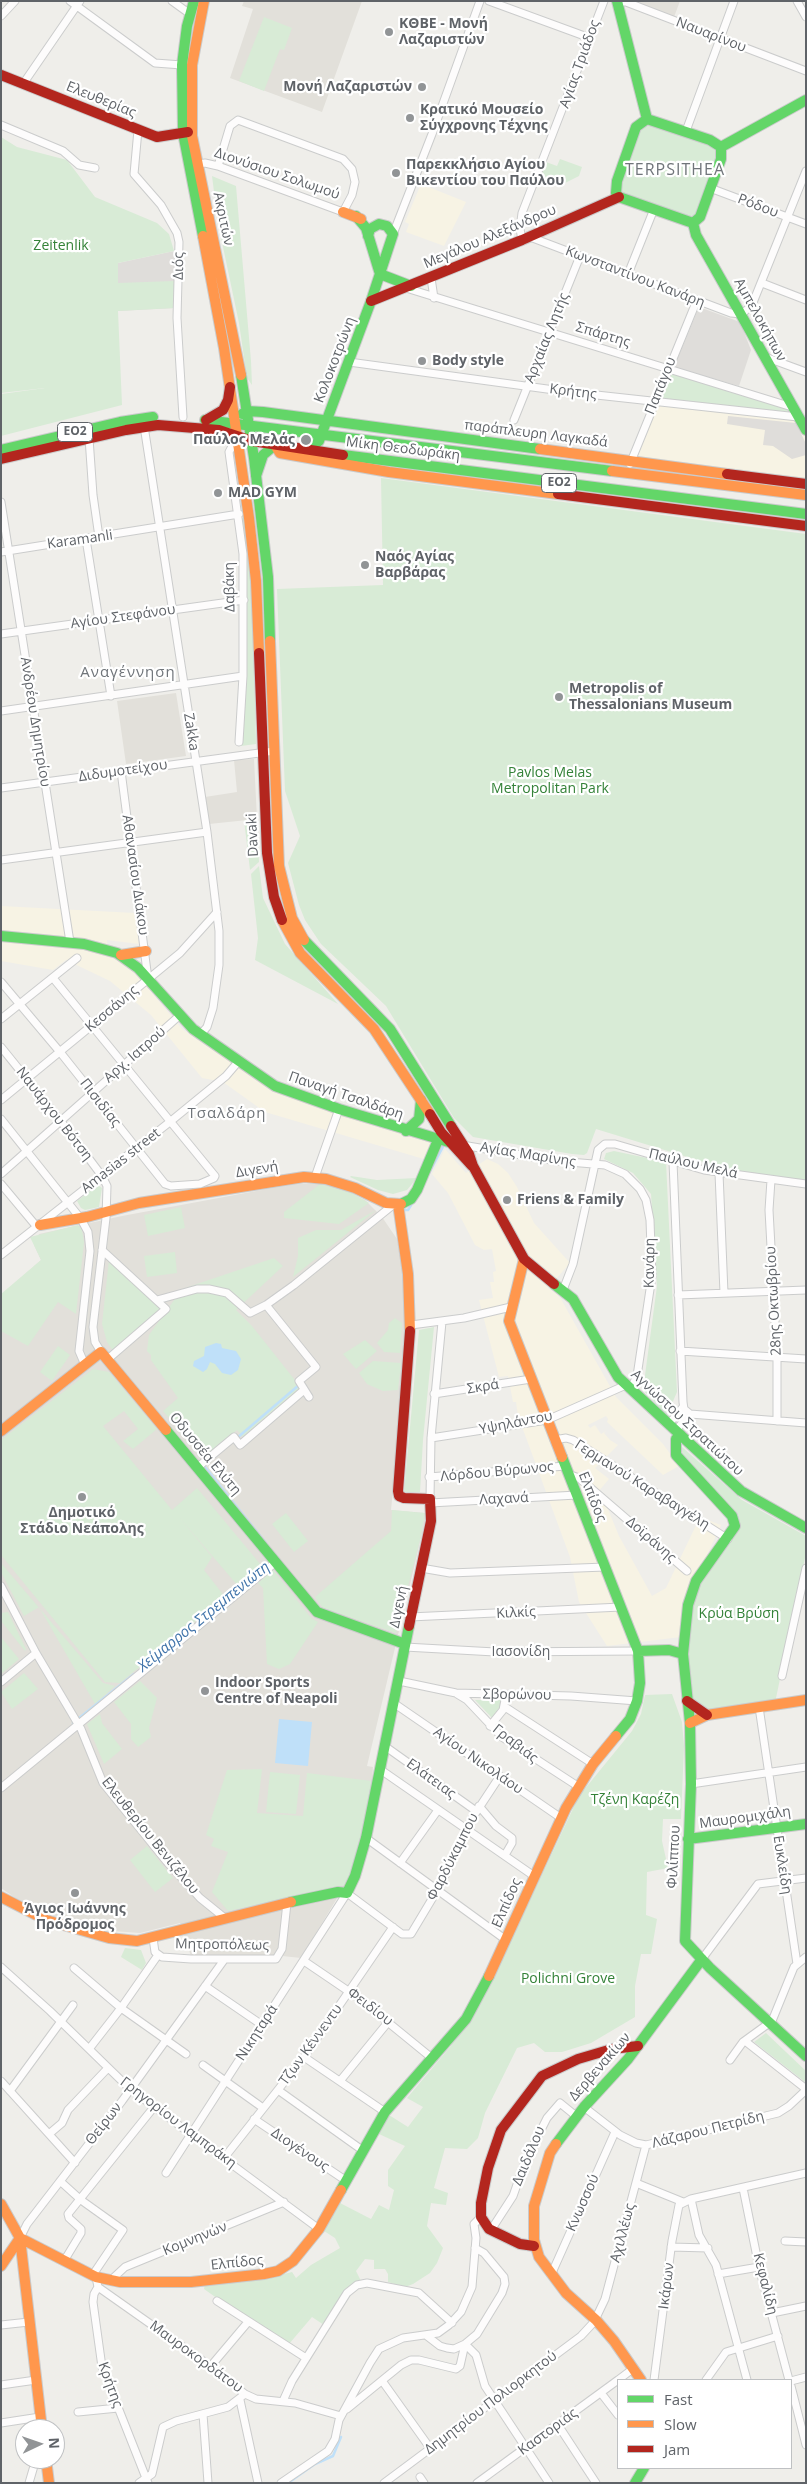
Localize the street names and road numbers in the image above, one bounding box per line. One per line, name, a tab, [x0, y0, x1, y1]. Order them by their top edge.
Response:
street label: Ναυαρίνου	[674, 14, 748, 56]
street label: Αγίας Τριάδος	[556, 18, 604, 110]
street label: Ελευθερίας	[64, 78, 138, 122]
street label: Διονύσιου Σολωμού	[212, 145, 342, 203]
street label: Ακριτών	[209, 191, 237, 247]
street label: Ρόδου	[735, 191, 781, 221]
street label: Μεγάλου Αλεξάνδρου	[421, 201, 559, 273]
street label: Κωνσταντίνου Κανάρη	[563, 243, 707, 311]
street label: Διός	[170, 252, 188, 280]
street label: Αμπελοκήπων	[730, 275, 790, 365]
street label: Αρχαίας Λητής	[521, 290, 573, 386]
street label: Κολοκοτρώνη	[311, 315, 359, 405]
street label: Σπάρτης	[574, 319, 632, 351]
street label: Παπάγου	[642, 355, 680, 417]
street label: Κρήτης	[548, 381, 598, 403]
street label: παράπλευρη Λαγκαδά	[463, 417, 609, 451]
road number: ΕΟ2	[58, 422, 92, 442]
street label: Μίκη Θεοδωράκη	[345, 434, 461, 464]
road number: ΕΟ2	[542, 473, 576, 492]
street label: Karamanli	[46, 527, 114, 553]
street label: Δαβάκη	[221, 562, 239, 612]
street label: Αγίου Στεφάνου	[69, 601, 177, 633]
street label: Ανδρέου Δημητρίου	[16, 656, 54, 788]
street label: Zakka	[180, 712, 202, 752]
street label: Διδυμοτείχου	[78, 756, 168, 786]
street label: Davaki	[243, 813, 263, 857]
street label: Αθανασίου Διάκου	[118, 814, 152, 936]
street label: Κεσσάνης	[82, 982, 142, 1036]
street label: Αρχ. Ιατρού	[101, 1024, 169, 1086]
street label: Ναυάρχου Βότση	[12, 1064, 96, 1164]
street label: Παναγή Τσαλδάρη	[286, 1068, 406, 1124]
street label: Πισιδίας	[76, 1075, 124, 1131]
street label: Amasias street	[78, 1125, 164, 1197]
street label: Αγίας Μαρίνης	[479, 1139, 577, 1171]
street label: Παύλου Μελά	[647, 1146, 739, 1182]
street label: Διγενή	[235, 1158, 279, 1182]
street label: Κανάρη	[641, 1238, 659, 1288]
street label: 28ης Οκτωβρίου	[763, 1246, 785, 1356]
street label: Αγνώστου Στρατιώτου	[627, 1367, 747, 1479]
street label: Σκρά	[466, 1376, 500, 1398]
street label: Υψηλάντου	[478, 1408, 554, 1438]
street label: Οδυσσέα Ελύτη	[166, 1409, 244, 1499]
street label: Γερμανού Καραβαγγέλη	[571, 1436, 713, 1534]
street label: Λόρδου Βύρωνος	[440, 1459, 554, 1485]
street label: Ελπίδος	[574, 1469, 610, 1525]
street label: Λαχανά	[479, 1489, 529, 1509]
street label: Δοϊράνης	[622, 1514, 680, 1566]
street label: Διγενή	[386, 1584, 412, 1630]
street label: Κιλκίς	[496, 1604, 536, 1622]
street label: Ιασoνίδη	[492, 1644, 550, 1660]
street label: Σβορώνου	[482, 1686, 552, 1704]
street label: Γραβιάς	[489, 1721, 541, 1767]
street label: Αγίου Νικολάου	[430, 1724, 526, 1798]
street label: Ελάτειας	[403, 1755, 459, 1803]
street label: Ελευθερίου Βενιζέλου	[98, 1774, 202, 1898]
street label: Μαυρομιχάλη	[698, 1803, 792, 1833]
street label: Φαρδύκαμπου	[424, 1811, 482, 1903]
street label: Φιλίππου	[664, 1825, 684, 1889]
street label: Ευκλείδη	[769, 1834, 795, 1896]
street label: Ελπίδος	[489, 1876, 525, 1930]
street label: Μητροπόλεως	[175, 1936, 269, 1954]
street label: Φειδίου	[344, 1984, 396, 2030]
street label: Τζων Κέννεντυ	[276, 2001, 346, 2089]
street label: Νικηταρά	[233, 2002, 281, 2064]
street label: Δερβενακίων	[566, 2029, 634, 2105]
street label: Γρηγορίου Λαμπράκη	[117, 2074, 239, 2172]
street label: Θείρων	[82, 2099, 126, 2149]
street label: Λάζαρου Πετρίδη	[650, 2108, 766, 2152]
street label: Διογένους	[268, 2124, 332, 2176]
street label: Δαιδάλου	[509, 2124, 549, 2188]
street label: Κνωσσού	[563, 2172, 603, 2234]
street label: Αχιλλέως	[607, 2202, 639, 2264]
street label: Κομνηνών	[160, 2219, 230, 2259]
street label: Κεφαλίδη	[749, 2251, 781, 2317]
street label: Ελπίδος	[210, 2252, 264, 2274]
street label: Ικάρων	[656, 2262, 678, 2310]
street label: Μαυροκορδάτου	[146, 2318, 246, 2396]
street label: Δημητρίου Πολιορκητού	[421, 2348, 561, 2458]
street label: Κρήτης	[94, 2360, 126, 2410]
street label: Καστοριάς	[515, 2405, 581, 2459]

